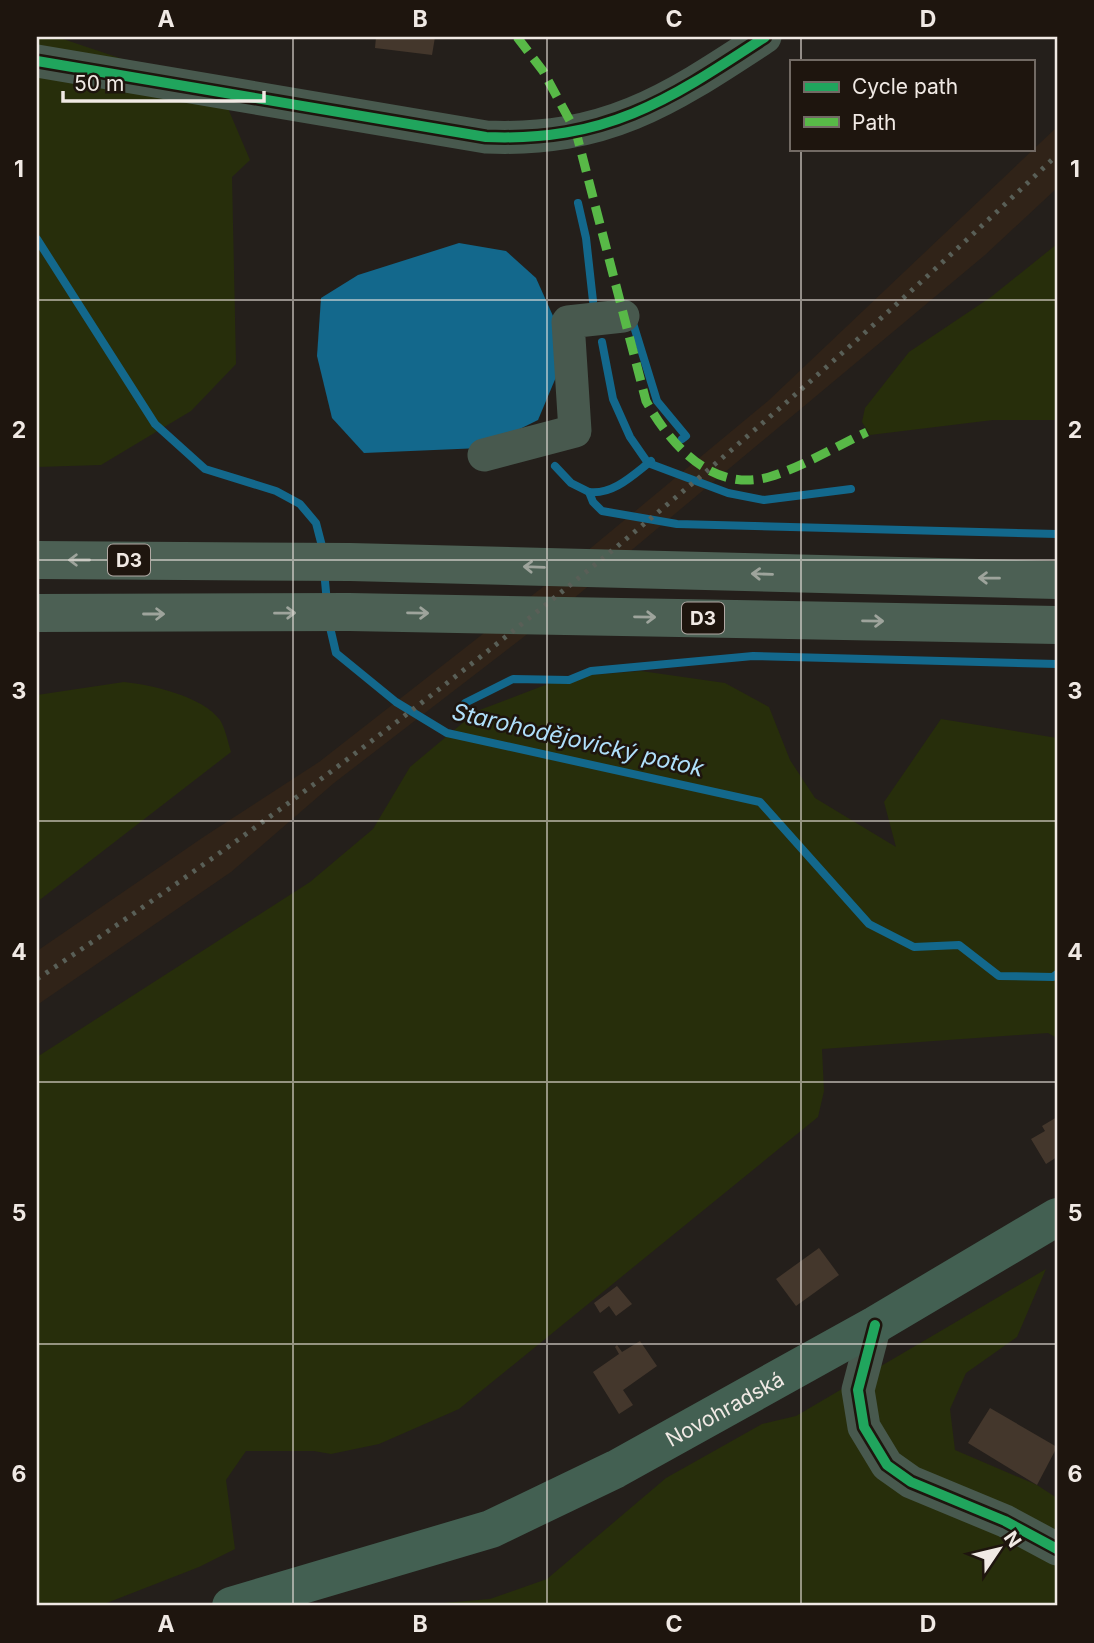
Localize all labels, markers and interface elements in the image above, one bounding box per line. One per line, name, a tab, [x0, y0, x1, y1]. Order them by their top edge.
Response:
text: A	[157, 5, 175, 33]
text: B	[412, 5, 428, 33]
text: C	[665, 5, 683, 33]
text: D	[920, 5, 936, 33]
scale bar	[63, 60, 264, 104]
legend	[790, 60, 1034, 150]
text: 50 m	[74, 71, 124, 96]
text: Cycle path	[852, 74, 958, 99]
text: Path	[852, 110, 897, 135]
text: 1	[14, 155, 24, 183]
text: 1	[1070, 155, 1080, 183]
text: 2	[12, 416, 26, 444]
text: 2	[1068, 416, 1082, 444]
road number: D3	[108, 544, 150, 576]
one-way arrow	[68, 553, 91, 567]
one-way arrow	[523, 560, 546, 574]
one-way arrow	[750, 567, 773, 580]
one-way arrow	[978, 572, 1001, 585]
road number: D3	[682, 603, 724, 634]
one-way arrow	[273, 606, 296, 620]
one-way arrow	[406, 606, 429, 620]
one-way arrow	[142, 607, 165, 620]
one-way arrow	[633, 610, 656, 623]
one-way arrow	[861, 614, 884, 628]
text: 3	[12, 677, 26, 705]
text: 3	[1068, 677, 1082, 705]
water label: Starohodějovický potok	[450, 697, 707, 783]
text: 4	[11, 938, 27, 966]
text: 4	[1067, 938, 1083, 966]
text: 5	[12, 1199, 26, 1227]
text: 5	[1068, 1199, 1082, 1227]
street label: Novohradská	[661, 1366, 788, 1452]
text: 6	[12, 1460, 26, 1488]
text: 6	[1068, 1460, 1082, 1488]
north arrow	[964, 1514, 1034, 1584]
text: N	[999, 1527, 1026, 1552]
text: A	[157, 1610, 175, 1638]
text: B	[412, 1610, 428, 1638]
text: C	[665, 1610, 683, 1638]
text: D	[920, 1610, 936, 1638]

